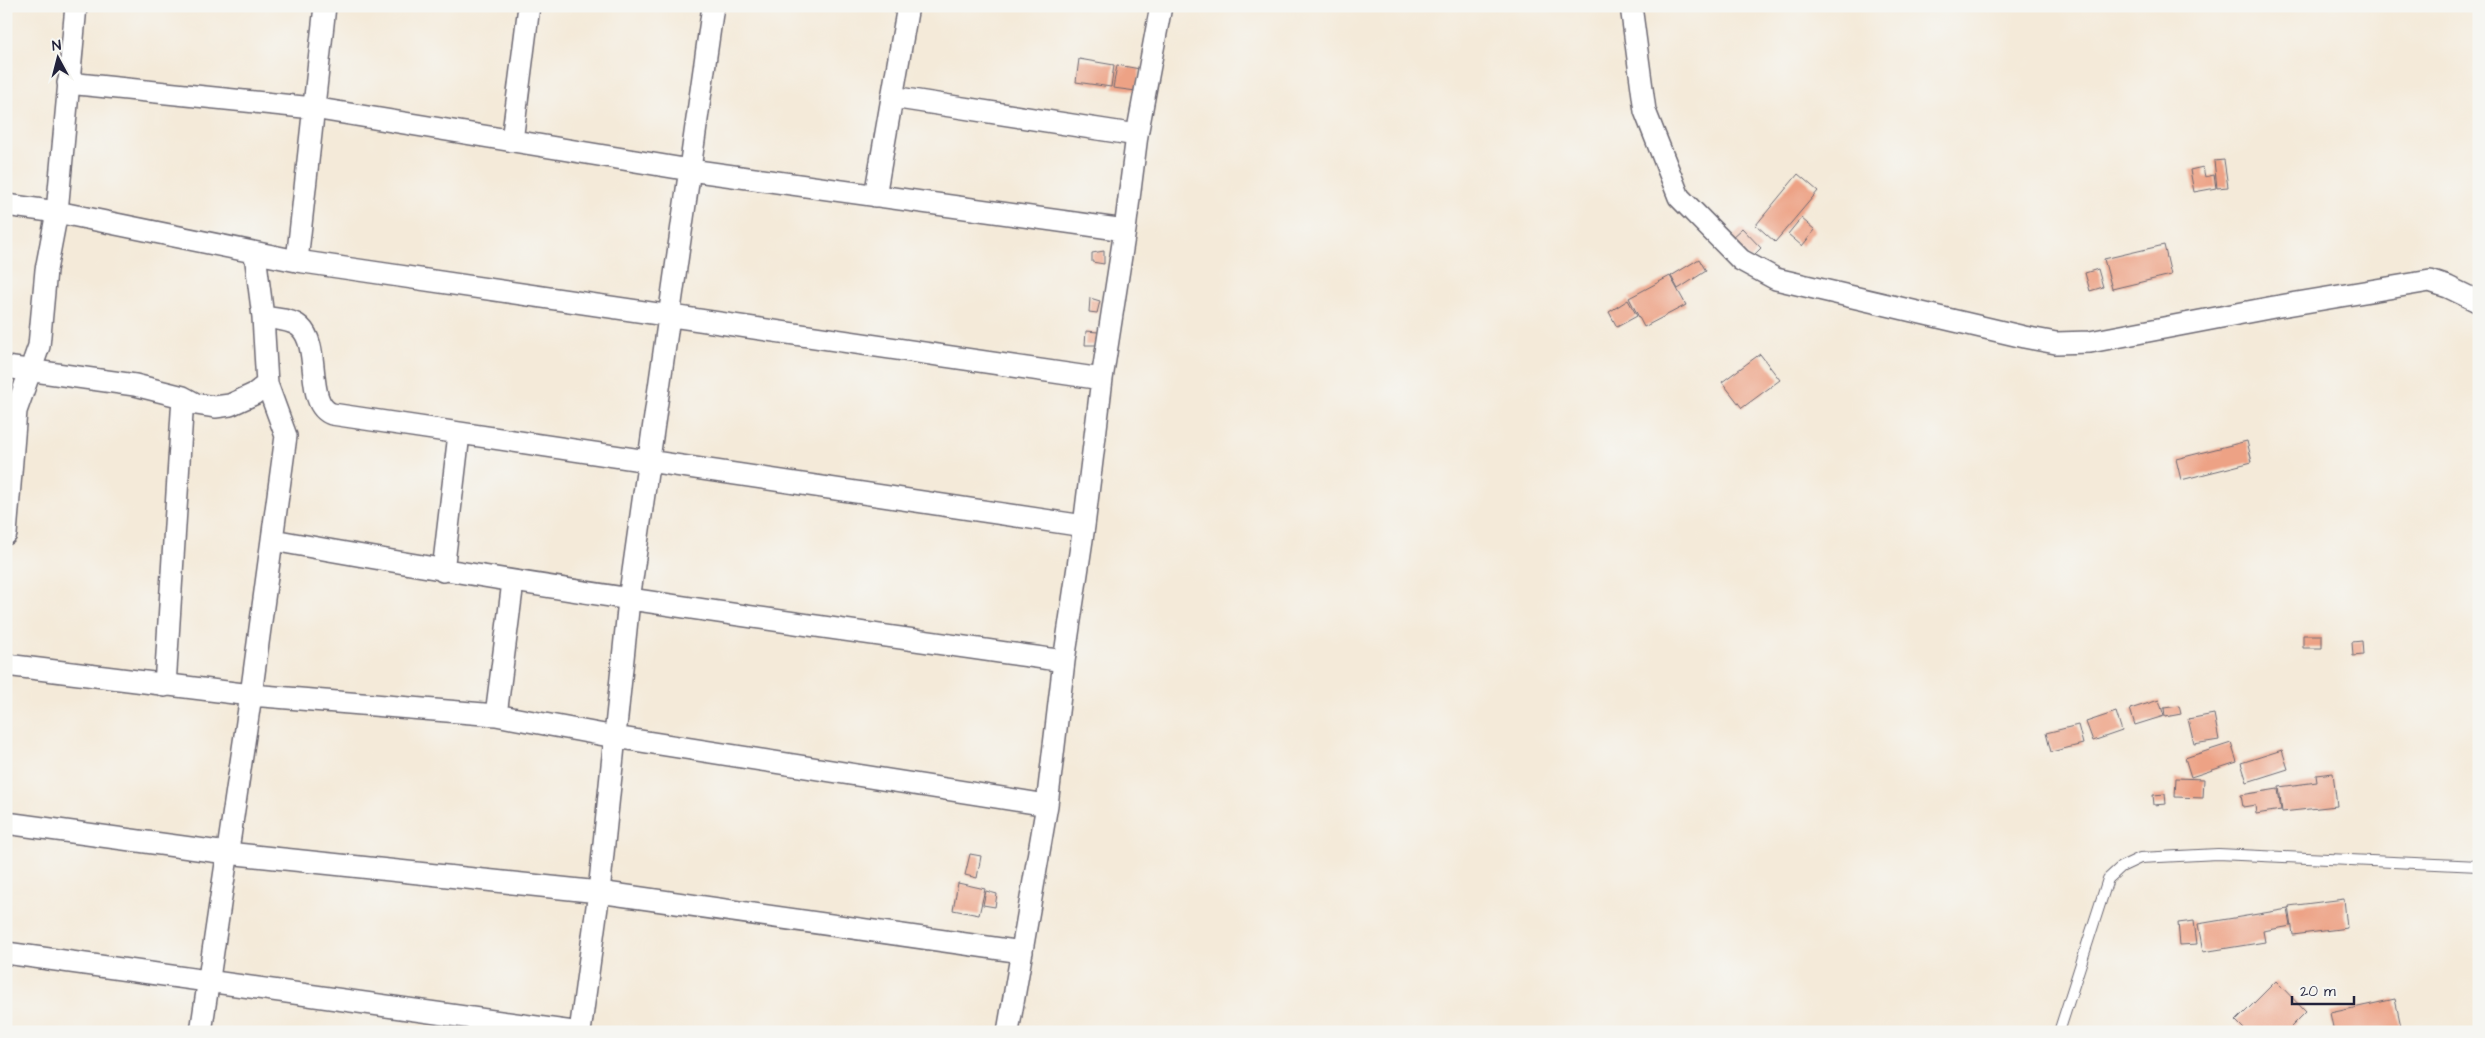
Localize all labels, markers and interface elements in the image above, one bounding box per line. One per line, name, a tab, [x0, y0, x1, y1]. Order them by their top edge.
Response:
north arrow	[32, 32, 82, 82]
text: N	[51, 36, 62, 57]
scale bar	[2292, 973, 2355, 1005]
text: 20 m	[2300, 981, 2336, 1002]

